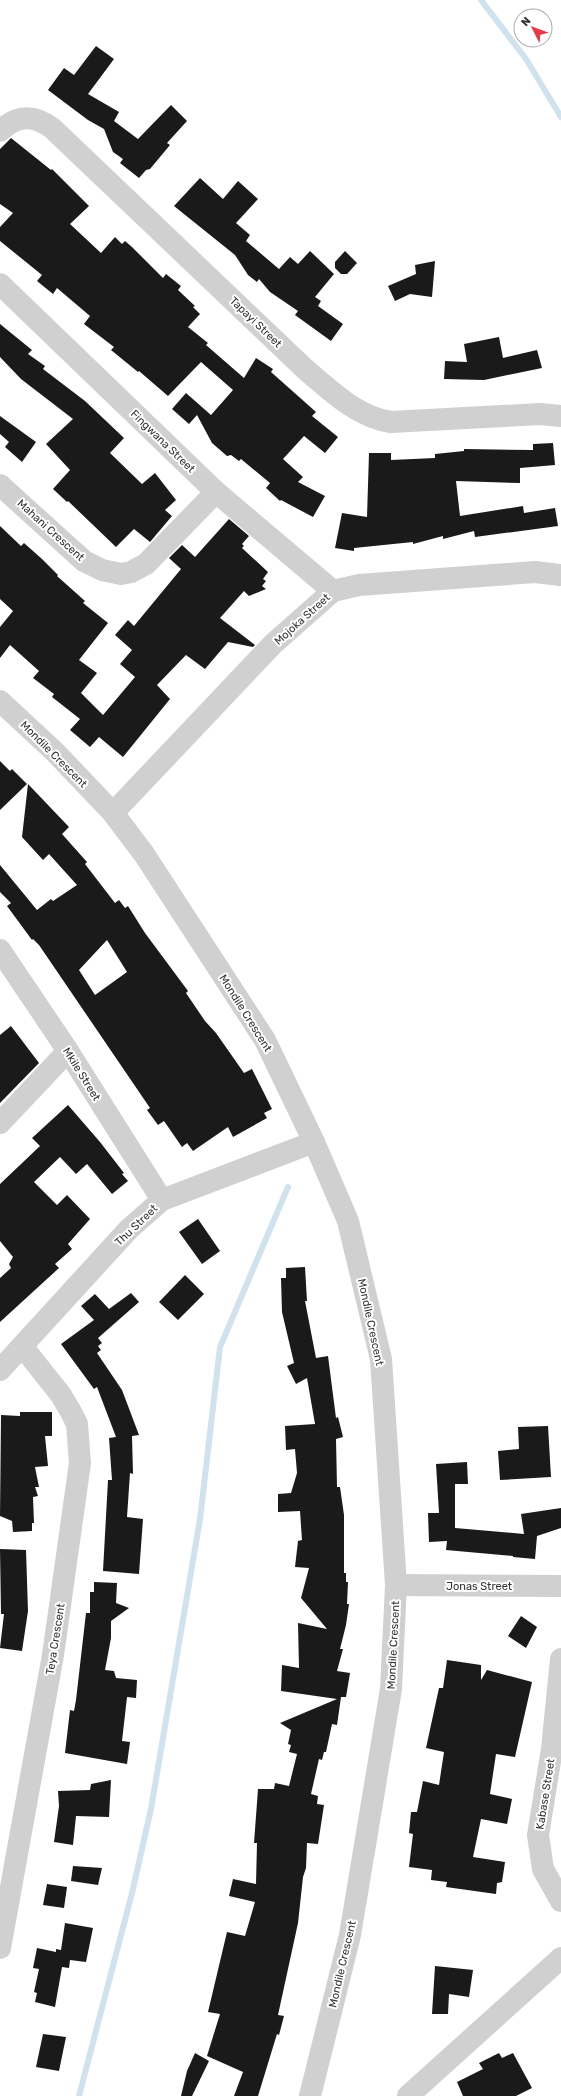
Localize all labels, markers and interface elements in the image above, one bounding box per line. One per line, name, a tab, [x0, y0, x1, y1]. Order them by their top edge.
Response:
north arrow	[513, 8, 553, 48]
text: N	[518, 14, 533, 29]
street label: Tapayi Street	[227, 294, 285, 351]
street label: Fingwana Street	[128, 407, 198, 476]
street label: Mahani Crescent	[14, 497, 87, 564]
street label: Mojoka Street	[272, 591, 333, 648]
street label: Mondile Crescent	[18, 718, 90, 791]
street label: Mondile Crescent	[217, 972, 275, 1055]
street label: Mkile Street	[60, 1045, 103, 1104]
street label: Thu Street	[112, 1201, 161, 1249]
street label: Mondile Crescent	[355, 1277, 386, 1368]
street label: Jonas Street	[446, 1580, 513, 1593]
street label: Mondile Crescent	[385, 1600, 402, 1690]
street label: Teya Crescent	[43, 1602, 68, 1676]
street label: Kabase Street	[533, 1757, 558, 1830]
street label: Mondile Crescent	[326, 1919, 359, 2009]

